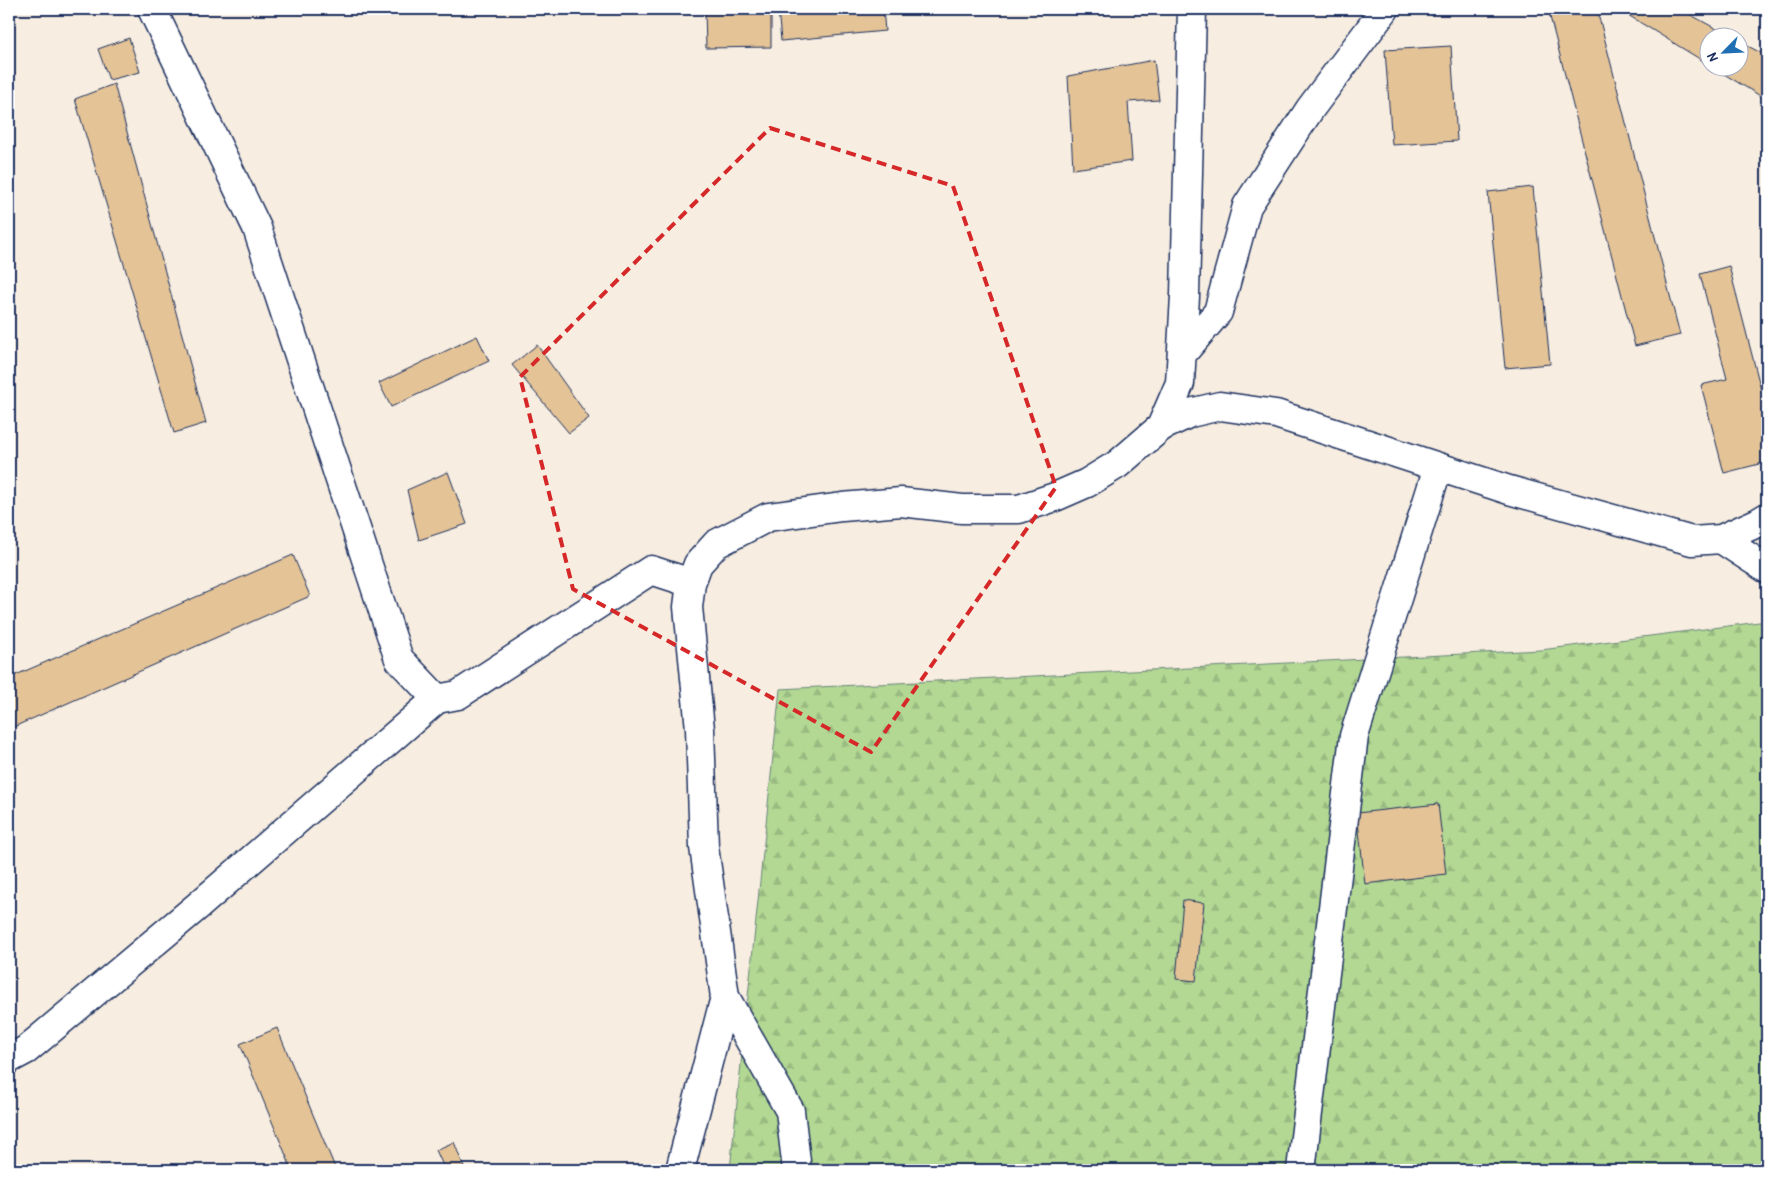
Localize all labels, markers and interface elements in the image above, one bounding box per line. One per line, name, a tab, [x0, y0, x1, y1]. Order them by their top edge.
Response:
north arrow	[1698, 28, 1748, 78]
text: N	[1701, 50, 1722, 65]

